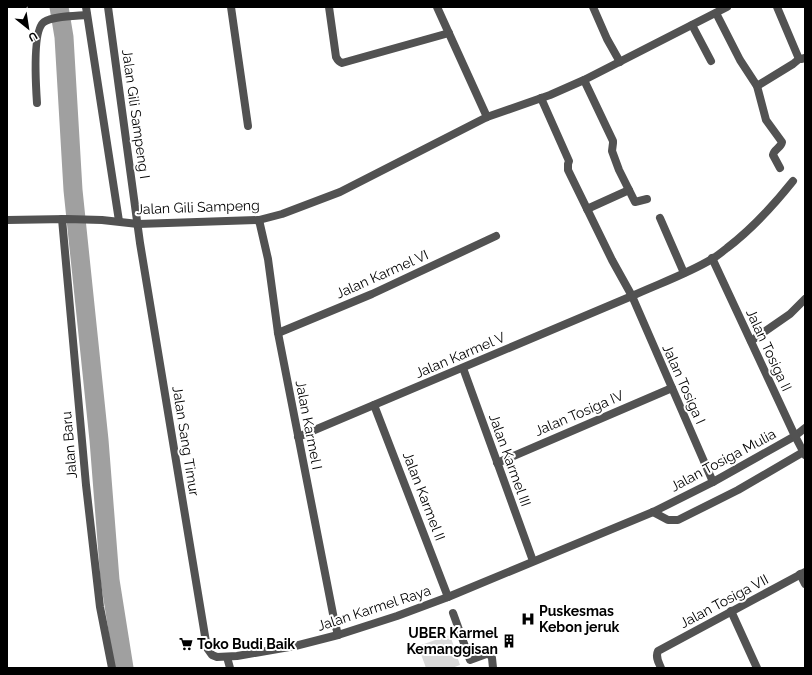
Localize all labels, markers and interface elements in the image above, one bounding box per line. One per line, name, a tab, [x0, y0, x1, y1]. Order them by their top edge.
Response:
north arrow	[8, 8, 48, 48]
text: U	[26, 29, 40, 44]
street label: Jalan Gili Sampeng I	[119, 48, 153, 180]
street label: Jalan Gili Sampeng	[136, 197, 260, 217]
street label: Jalan Karmel VI	[333, 246, 431, 302]
street label: Jalan Tosiga II	[743, 306, 795, 394]
street label: Jalan Karmel V	[413, 329, 508, 381]
street label: Jalan Tosiga I	[659, 342, 709, 426]
street label: Jalan Karmel I	[293, 379, 325, 471]
street label: Jalan Sang Timur	[169, 385, 203, 497]
street label: Jalan Tosiga IV	[532, 387, 626, 439]
street label: Jalan Baru	[58, 411, 80, 479]
street label: Jalan Karmel III	[486, 411, 534, 509]
street label: Jalan Tosiga Mulia	[668, 425, 778, 495]
street label: Jalan Karmel II	[400, 449, 448, 543]
street label: Jalan Tosiga VII	[677, 571, 771, 631]
street label: Jalan Karmel Raya	[315, 582, 433, 634]
place label: Puskesmas Kebon jeruk	[539, 603, 620, 635]
hospital icon: Puskesmas Kebon jeruk	[520, 611, 536, 627]
place label: UBER Karmel Kemanggisan	[406, 625, 499, 657]
building icon: UBER Karmel Kemanggisan	[501, 633, 517, 649]
supermarket icon: Toko Budi Baik	[178, 636, 194, 652]
place label: Toko Budi Baik	[197, 636, 295, 652]

